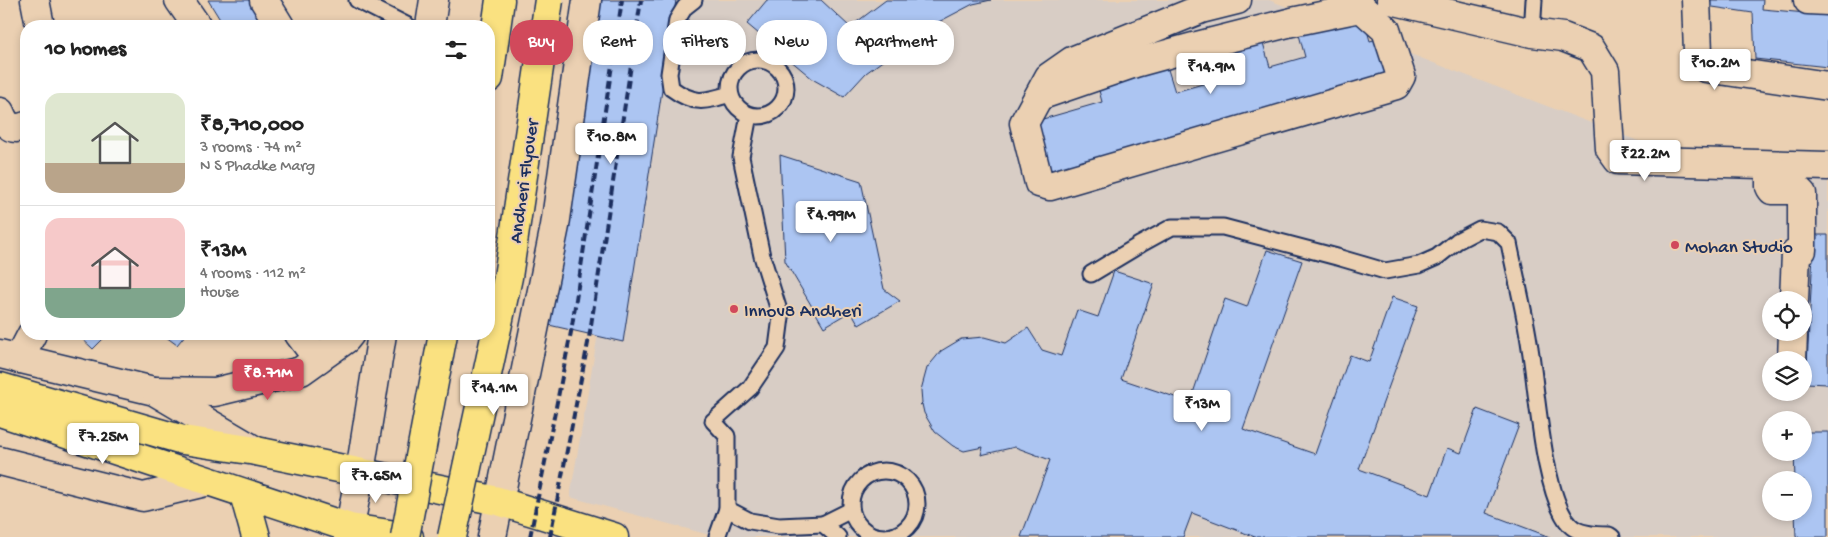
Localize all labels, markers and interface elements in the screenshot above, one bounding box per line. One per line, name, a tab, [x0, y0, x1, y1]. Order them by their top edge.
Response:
chip: Buy	[510, 20, 573, 65]
chip: Rent	[583, 20, 653, 65]
chip: Filters	[663, 20, 746, 65]
chip: New	[756, 20, 827, 65]
chip: Apartment	[837, 20, 954, 65]
icon: filters	[442, 36, 470, 64]
text: 10 homes	[45, 38, 126, 63]
pin: ₹10.2M	[1674, 48, 1756, 91]
pin: ₹14.9M	[1170, 52, 1252, 95]
text: ₹10.2M	[1691, 55, 1739, 74]
text: ₹14.9M	[1187, 59, 1235, 78]
icon: home	[85, 113, 145, 173]
text: ₹8,710,000	[200, 114, 304, 139]
street label: Andheri Flyover	[505, 116, 546, 245]
pin: ₹10.8M	[570, 122, 652, 165]
text: ₹10.8M	[586, 129, 636, 148]
text: 3 rooms · 74 m²	[200, 139, 302, 158]
pin: ₹22.2M	[1604, 140, 1686, 182]
text: ₹22.2M	[1621, 146, 1669, 165]
text: N S Phadke Marg	[200, 158, 315, 177]
pin: ₹4.99M	[790, 200, 872, 243]
text: ₹4.99M	[807, 207, 855, 226]
place label: Mohan Studio	[1685, 237, 1793, 260]
icon: home	[85, 238, 145, 298]
marker: Mohan Studio	[1669, 239, 1681, 251]
text: ₹13M	[200, 240, 246, 265]
text: 4 rooms · 112 m²	[200, 265, 306, 284]
text: House	[200, 284, 239, 303]
map controls	[1762, 291, 1812, 521]
button: locate	[1762, 291, 1812, 341]
place label: Innov8 Andheri	[744, 301, 862, 324]
marker: Innov8 Andheri	[728, 303, 740, 315]
button: layers	[1762, 351, 1812, 401]
pin: ₹8.71M	[227, 358, 309, 401]
text: ₹8.71M	[244, 365, 292, 384]
pin: ₹14.1M	[453, 374, 535, 416]
text: ₹14.1M	[471, 380, 517, 399]
pin: ₹13M	[1172, 390, 1232, 432]
text: ₹13M	[1184, 396, 1220, 415]
button: +	[1762, 411, 1812, 461]
pin: ₹7.25M	[62, 422, 144, 465]
text: ₹7.25M	[78, 429, 128, 448]
pin: ₹7.65M	[335, 462, 417, 504]
text: ₹7.65M	[351, 468, 401, 487]
button: −	[1762, 471, 1812, 521]

